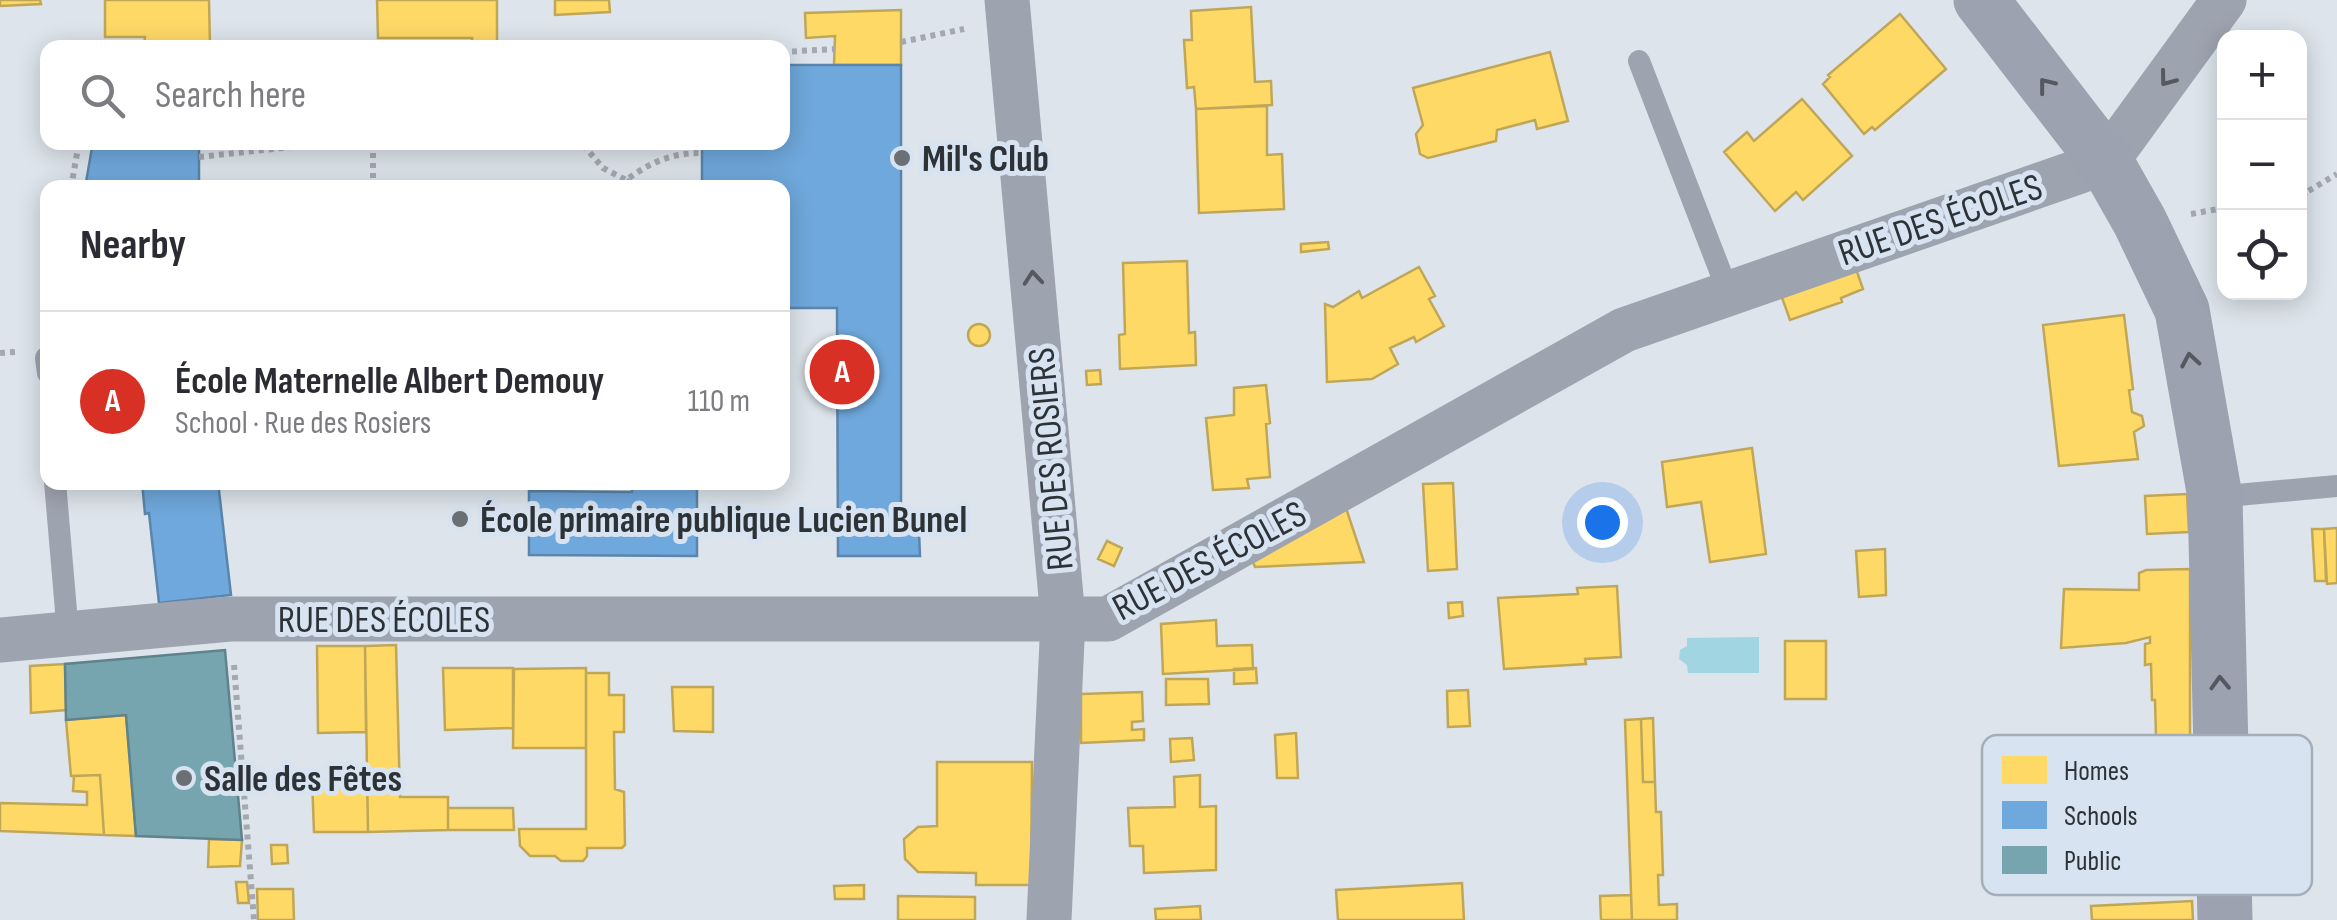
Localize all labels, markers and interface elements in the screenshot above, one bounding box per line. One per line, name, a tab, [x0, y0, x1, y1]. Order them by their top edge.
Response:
map controls	[2217, 30, 2307, 300]
button: +	[2217, 30, 2307, 120]
search box	[40, 40, 790, 150]
icon: search	[75, 68, 130, 123]
one-way arrow	[2162, 68, 2179, 86]
text: Search here	[155, 73, 306, 118]
one-way arrow	[2041, 78, 2058, 96]
button: −	[2217, 120, 2307, 210]
place label: Mil's Club	[922, 137, 1049, 182]
marker: Mil's Club	[891, 147, 913, 169]
street label: RUE DES ÉCOLES	[1833, 165, 2048, 276]
button: locate	[2217, 210, 2307, 300]
text: Nearby	[80, 220, 186, 271]
one-way arrow	[1023, 270, 1045, 286]
pin: A	[810, 334, 874, 410]
street label: RUE DES ROSIERS	[1019, 345, 1084, 572]
one-way arrow	[2180, 352, 2201, 368]
text: École Maternelle Albert Demouy	[175, 359, 604, 404]
text: A	[105, 382, 120, 421]
text: 110 m	[688, 382, 750, 421]
text: School · Rue des Rosiers	[175, 404, 431, 443]
street label: RUE DES ÉCOLES	[1105, 492, 1314, 631]
your location	[1577, 497, 1628, 548]
place label: École primaire publique Lucien Bunel	[480, 498, 967, 543]
marker: École primaire publique Lucien Bunel	[449, 508, 471, 530]
street label: RUE DES ÉCOLES	[278, 598, 490, 643]
one-way arrow	[2210, 674, 2231, 690]
legend	[1982, 735, 2312, 895]
text: Homes	[2064, 755, 2129, 788]
place label: Salle des Fêtes	[204, 757, 402, 802]
marker: Salle des Fêtes	[173, 767, 195, 789]
text: Schools	[2064, 800, 2138, 833]
text: Public	[2064, 845, 2121, 878]

